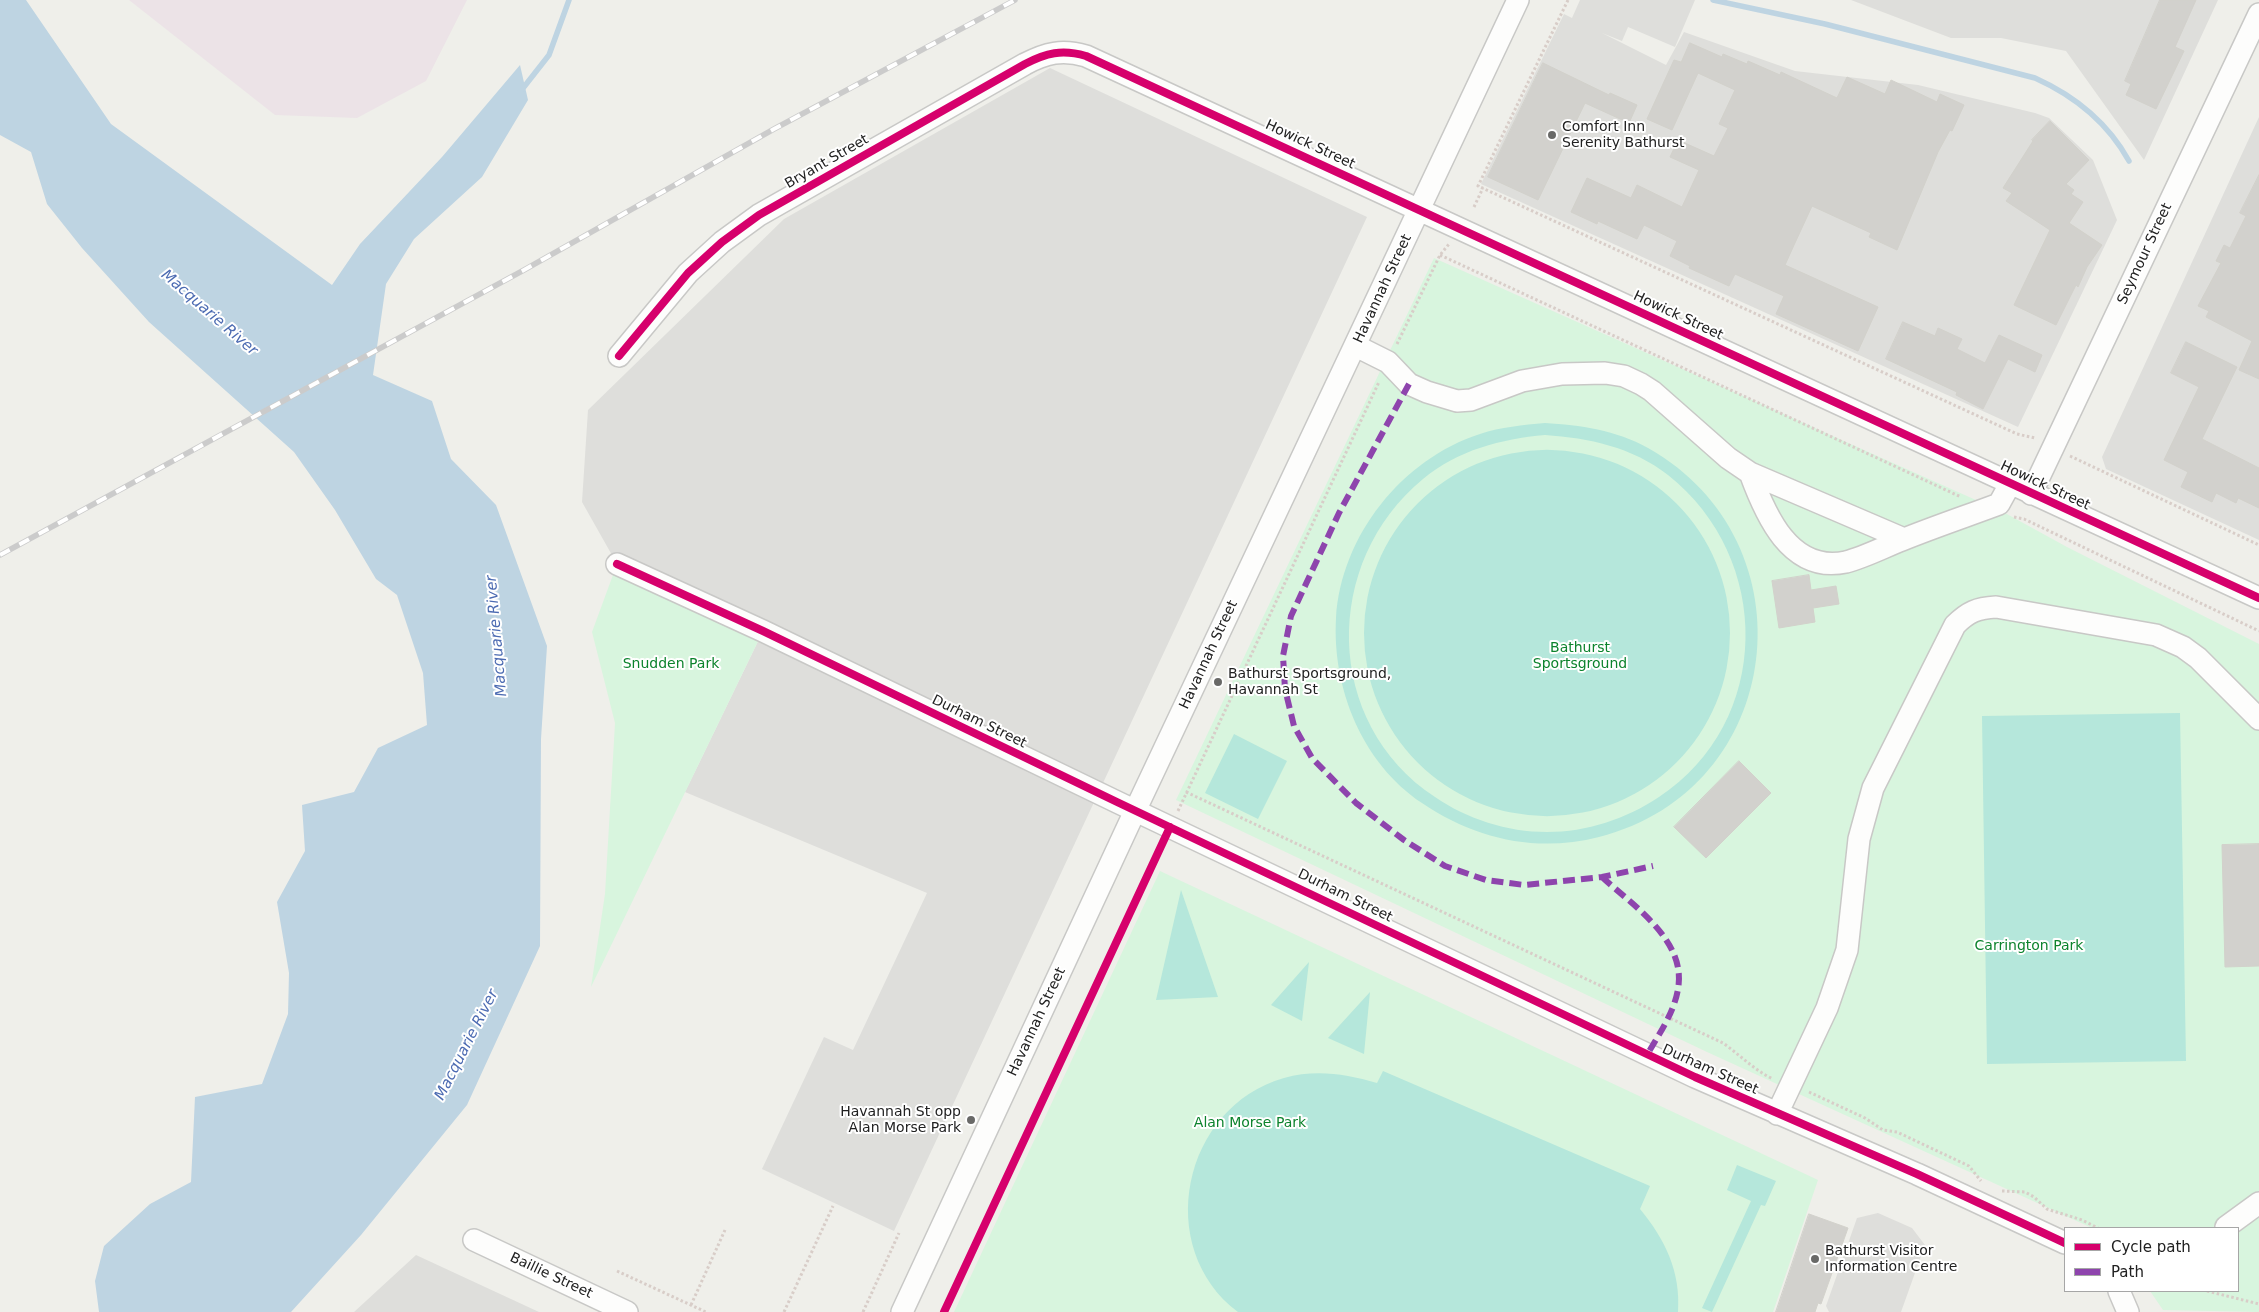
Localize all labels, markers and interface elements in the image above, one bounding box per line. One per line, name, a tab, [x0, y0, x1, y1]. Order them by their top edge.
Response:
street label: Howick Street	[1262, 117, 1358, 173]
place label: Comfort Inn Serenity Bathurst	[1562, 119, 1685, 152]
marker: Comfort Inn Serenity Bathurst	[1546, 129, 1558, 141]
street label: Bryant Street	[782, 131, 872, 193]
street label: Seymour Street	[2114, 201, 2176, 307]
street label: Havannah Street	[1350, 232, 1416, 346]
water label: Macquarie River	[157, 266, 261, 360]
street label: Howick Street	[1630, 288, 1726, 344]
street label: Howick Street	[1997, 458, 2093, 514]
water label: Macquarie River	[483, 575, 511, 697]
street label: Havannah Street	[1176, 598, 1242, 712]
park label: Bathurst Sportsground	[1533, 640, 1627, 672]
park label: Snudden Park	[623, 656, 719, 672]
place label: Bathurst Sportsground, Havannah St	[1228, 666, 1391, 699]
marker: Bathurst Sportsground, Havannah St	[1212, 676, 1224, 688]
street label: Durham Street	[929, 692, 1029, 752]
street label: Durham Street	[1295, 866, 1395, 926]
park label: Carrington Park	[1975, 938, 2083, 954]
street label: Havannah Street	[1004, 965, 1070, 1079]
water label: Macquarie River	[431, 987, 503, 1103]
street label: Durham Street	[1659, 1041, 1761, 1099]
place label: Havannah St opp Alan Morse Park	[840, 1104, 961, 1136]
marker: Havannah St opp Alan Morse Park	[965, 1114, 977, 1126]
park label: Alan Morse Park	[1194, 1115, 1306, 1131]
legend	[2064, 1227, 2239, 1292]
text: Cycle path	[2111, 1238, 2191, 1256]
place label: Bathurst Visitor Information Centre	[1825, 1243, 1957, 1276]
street label: Baillie Street	[507, 1250, 595, 1302]
marker: Bathurst Visitor Information Centre	[1809, 1253, 1821, 1265]
text: Path	[2111, 1263, 2144, 1281]

